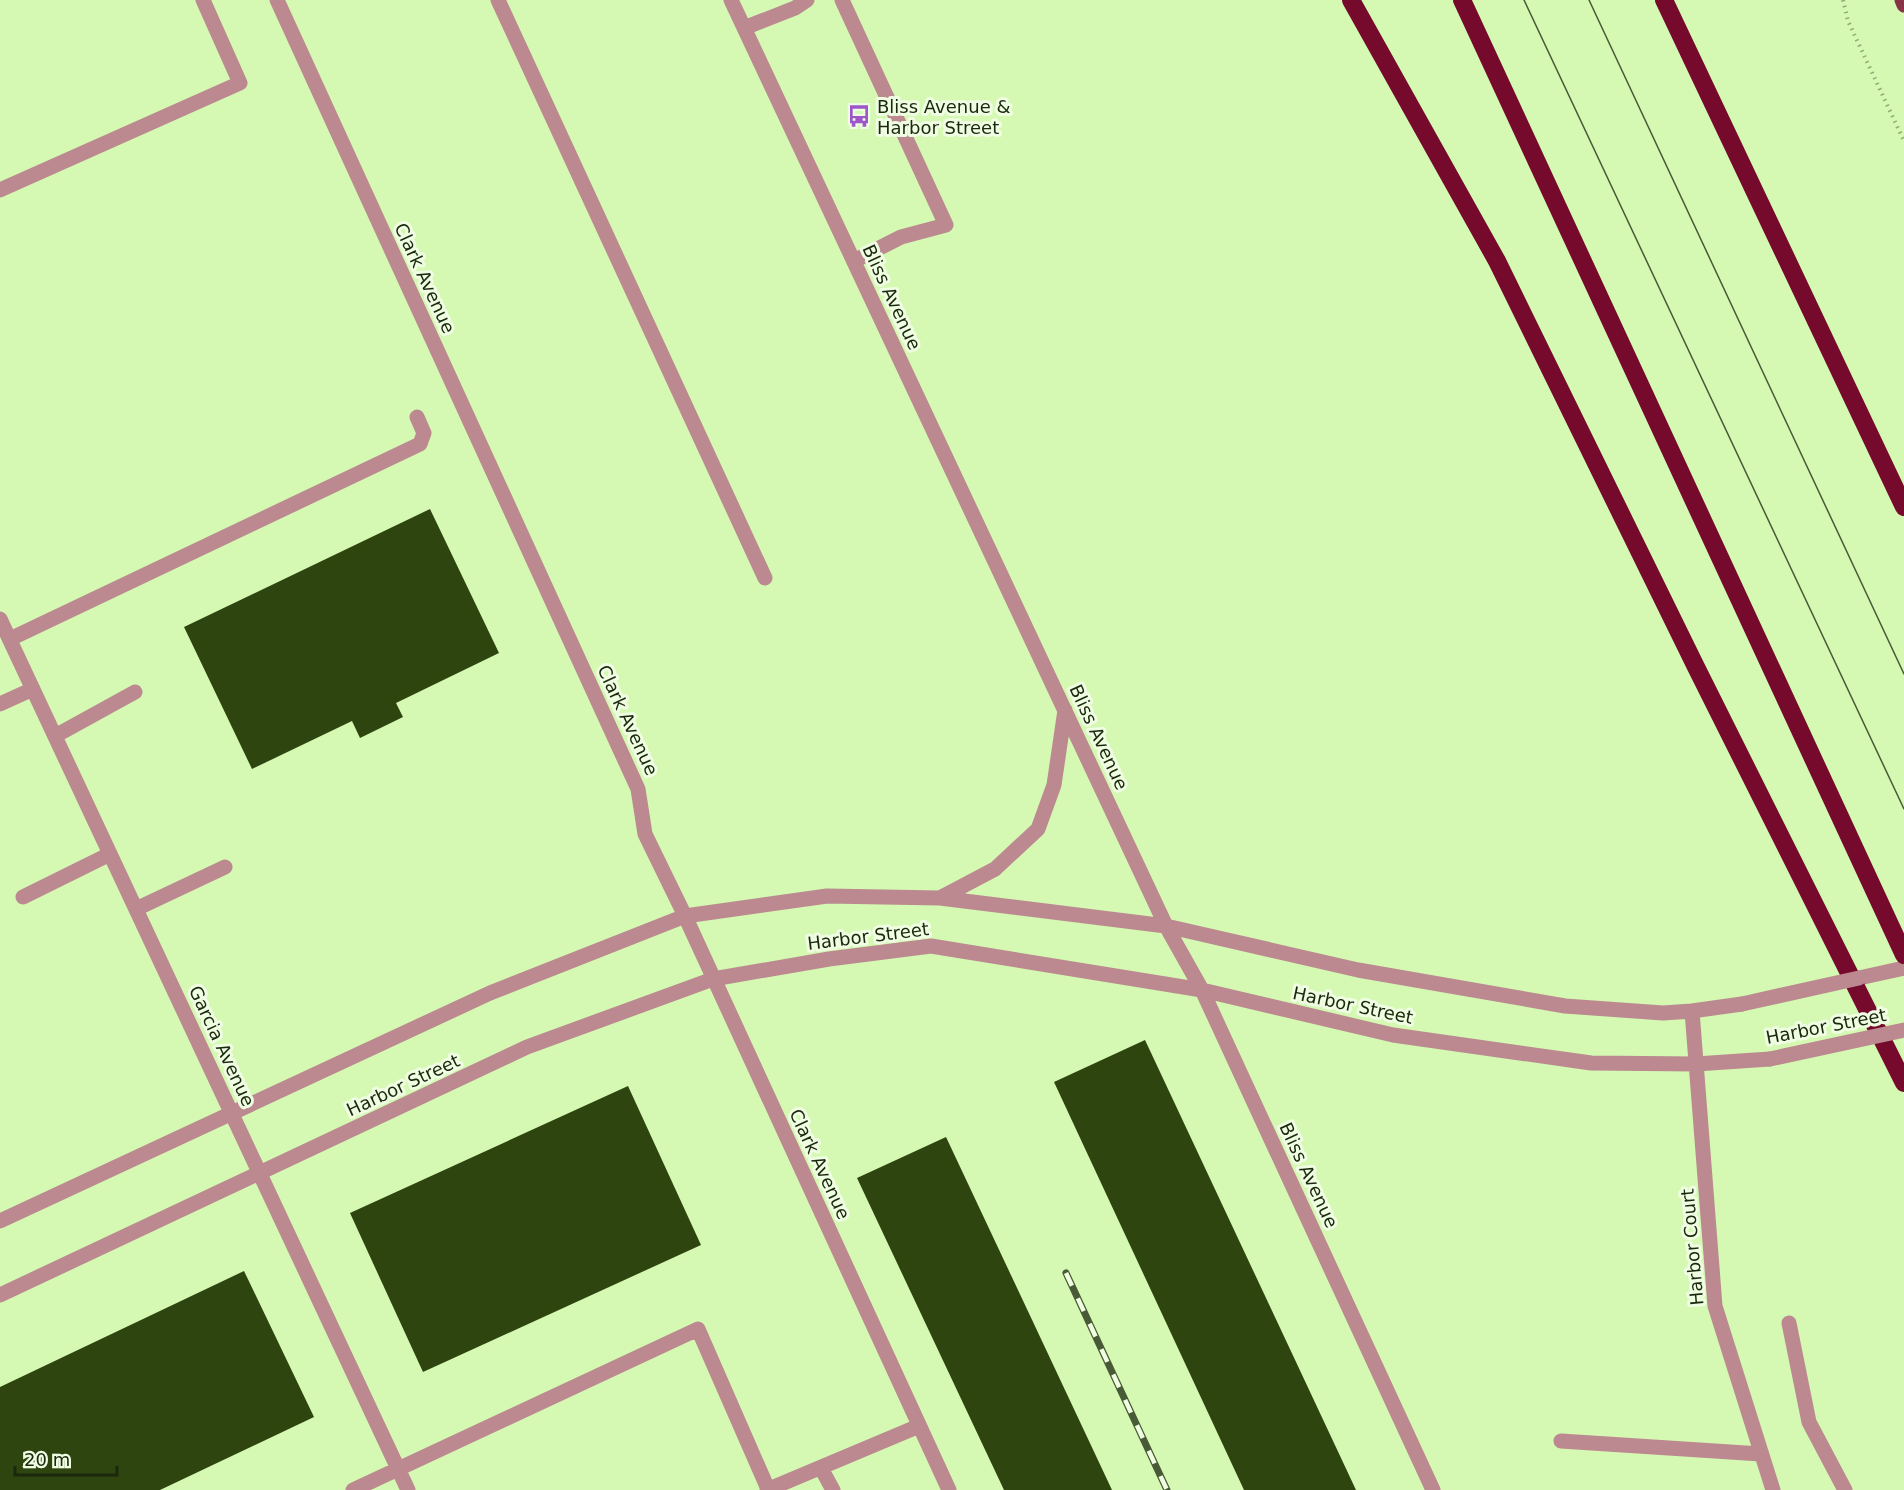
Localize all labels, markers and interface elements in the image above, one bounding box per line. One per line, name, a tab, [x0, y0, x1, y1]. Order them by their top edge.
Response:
place label: Bliss Avenue & Harbor Street	[877, 96, 1010, 138]
bus stop icon: Bliss Avenue & Harbor Street	[846, 103, 872, 129]
street label: Clark Avenue	[390, 220, 460, 336]
street label: Bliss Avenue	[858, 241, 926, 353]
street label: Clark Avenue	[593, 662, 663, 778]
street label: Bliss Avenue	[1065, 681, 1133, 793]
street label: Harbor Street	[806, 918, 930, 954]
street label: Garcia Avenue	[185, 982, 259, 1110]
street label: Harbor Street	[1291, 982, 1415, 1028]
street label: Harbor Street	[1764, 1004, 1888, 1048]
street label: Harbor Street	[343, 1050, 463, 1120]
street label: Clark Avenue	[785, 1106, 855, 1222]
street label: Bliss Avenue	[1275, 1119, 1343, 1231]
street label: Harbor Court	[1676, 1188, 1708, 1306]
scale bar	[15, 1439, 117, 1477]
text: 20 m	[24, 1449, 70, 1470]

